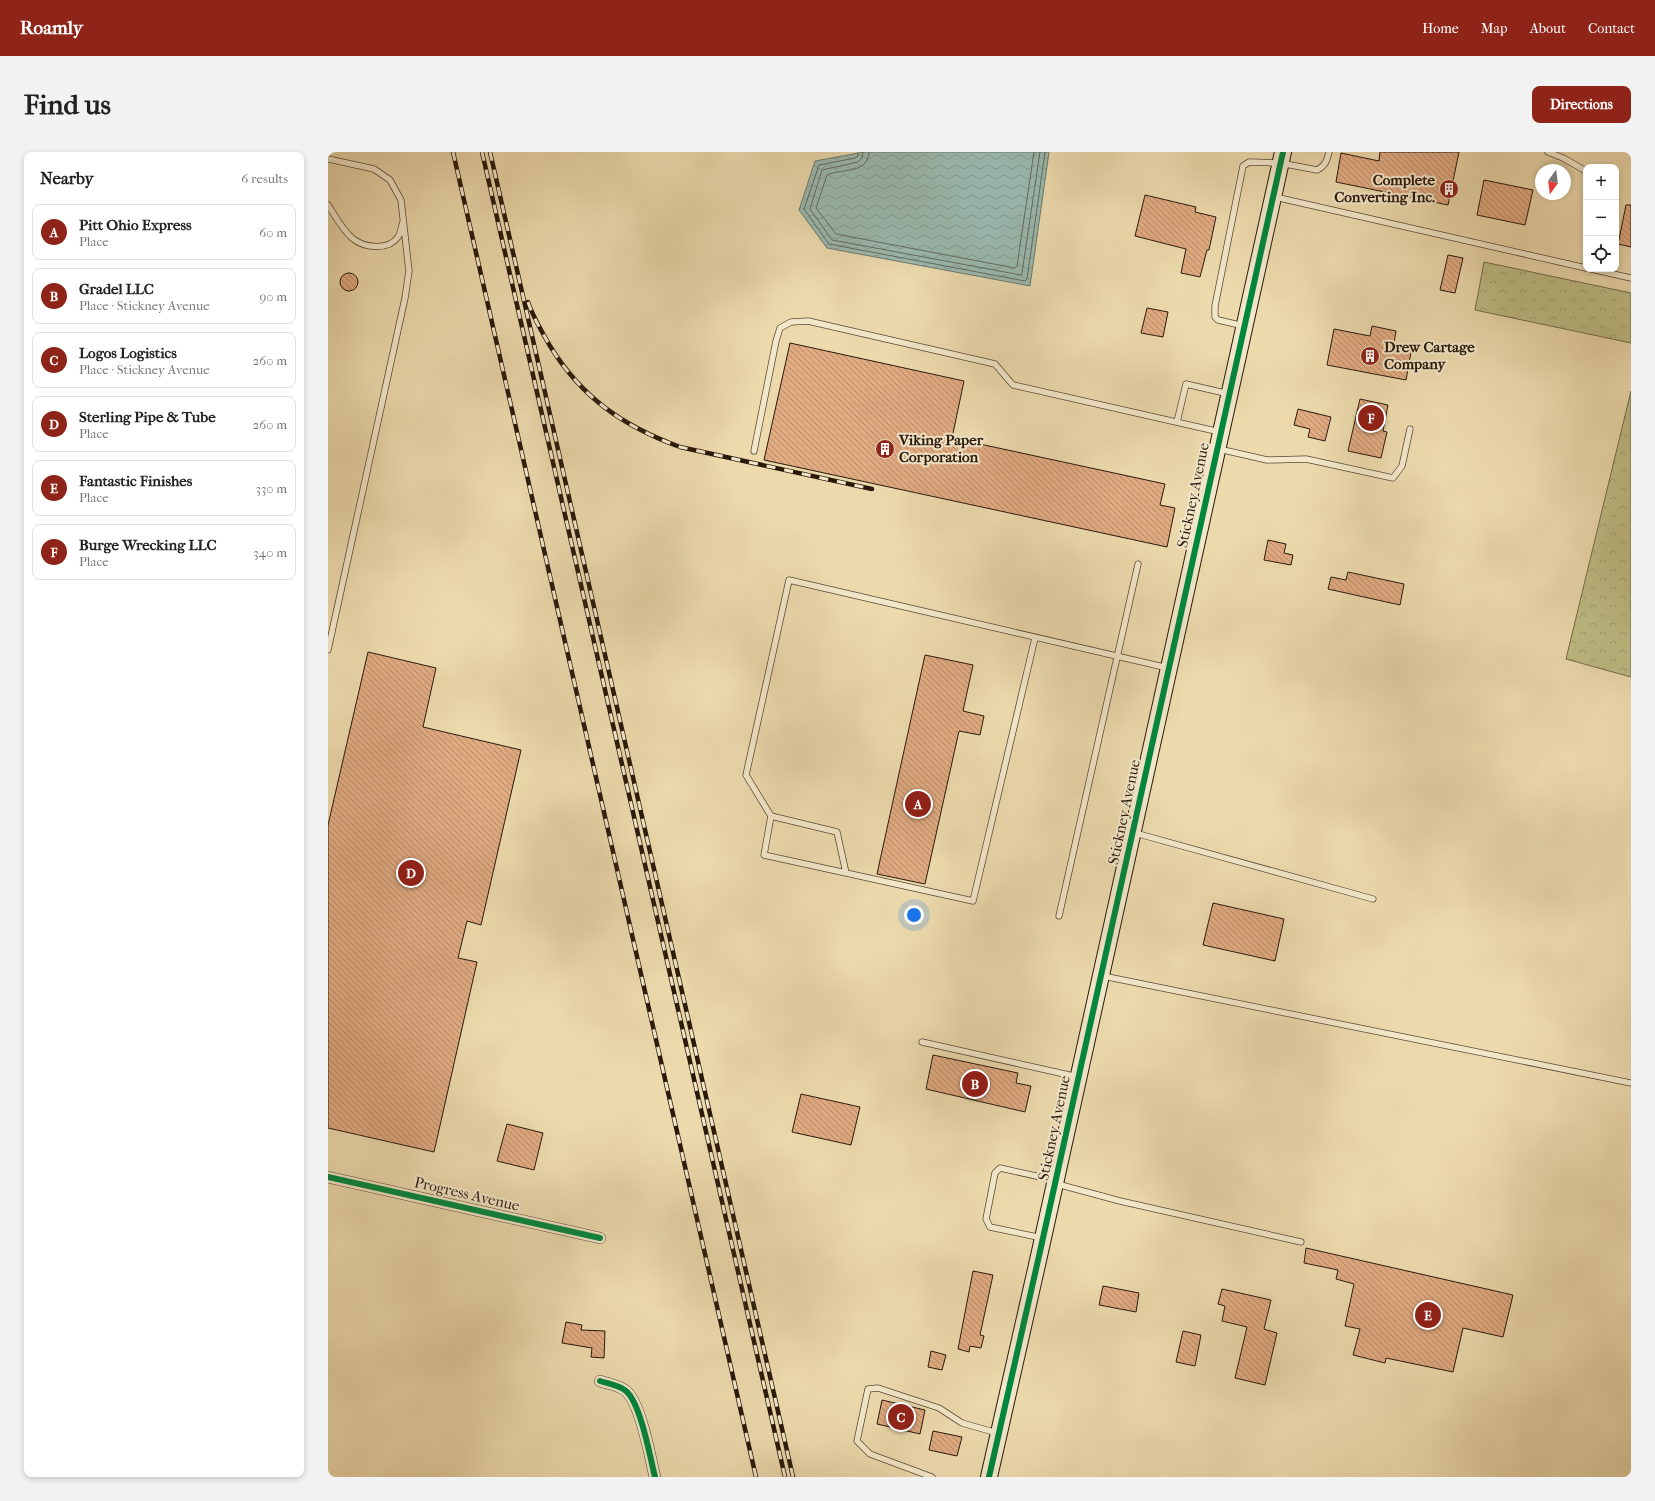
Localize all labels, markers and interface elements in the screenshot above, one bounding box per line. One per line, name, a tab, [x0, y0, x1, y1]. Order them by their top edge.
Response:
text: Roamly	[20, 17, 83, 39]
text: Home	[1422, 20, 1459, 37]
text: Map	[1481, 20, 1508, 37]
text: About	[1530, 20, 1566, 37]
text: Contact	[1588, 20, 1635, 37]
button: Directions	[1532, 86, 1631, 123]
text: Find us	[24, 88, 111, 121]
north arrow	[1535, 164, 1571, 200]
map controls	[1583, 164, 1619, 272]
button: +	[1583, 164, 1619, 200]
text: Nearby	[40, 168, 94, 188]
text: 6 results	[241, 171, 288, 186]
place label: Complete Converting Inc.	[1334, 171, 1436, 206]
building icon: Complete Converting Inc.	[1438, 178, 1460, 200]
button: −	[1583, 200, 1619, 236]
text: Pitt Ohio Express	[79, 216, 192, 234]
text: A	[50, 225, 58, 240]
text: 60 m	[259, 225, 287, 240]
text: Place	[79, 234, 109, 249]
button: locate	[1583, 236, 1619, 272]
text: Gradel LLC	[79, 280, 154, 298]
text: B	[50, 289, 58, 304]
text: 90 m	[259, 289, 287, 304]
text: Place · Stickney Avenue	[79, 298, 210, 313]
place label: Drew Cartage Company	[1384, 338, 1475, 373]
text: Logos Logistics	[79, 344, 177, 362]
building icon: Drew Cartage Company	[1359, 345, 1381, 367]
text: C	[50, 353, 58, 368]
text: 260 m	[253, 353, 287, 368]
text: Place · Stickney Avenue	[79, 362, 210, 377]
pin: F	[1358, 403, 1384, 433]
text: Sterling Pipe & Tube	[79, 408, 216, 426]
text: D	[49, 417, 59, 432]
text: 260 m	[253, 417, 287, 432]
text: Place	[79, 426, 109, 441]
place label: Viking Paper Corporation	[898, 431, 984, 466]
building icon: Viking Paper Corporation	[874, 438, 896, 460]
street label: Stickney Avenue	[1173, 440, 1213, 549]
text: Fantastic Finishes	[79, 472, 192, 490]
text: E	[50, 481, 58, 496]
text: 330 m	[256, 481, 287, 496]
text: Place	[79, 490, 109, 505]
text: Burge Wrecking LLC	[79, 536, 217, 554]
text: F	[51, 545, 57, 560]
text: 340 m	[253, 545, 287, 560]
text: Place	[79, 554, 109, 569]
street label: Stickney Avenue	[1104, 757, 1144, 866]
pin: A	[905, 789, 931, 819]
pin: D	[398, 858, 424, 888]
your location	[904, 905, 924, 925]
pin: B	[962, 1069, 988, 1099]
street label: Stickney Avenue	[1034, 1073, 1074, 1182]
street label: Progress Avenue	[413, 1173, 522, 1215]
pin: E	[1415, 1300, 1441, 1330]
pin: C	[888, 1402, 914, 1432]

